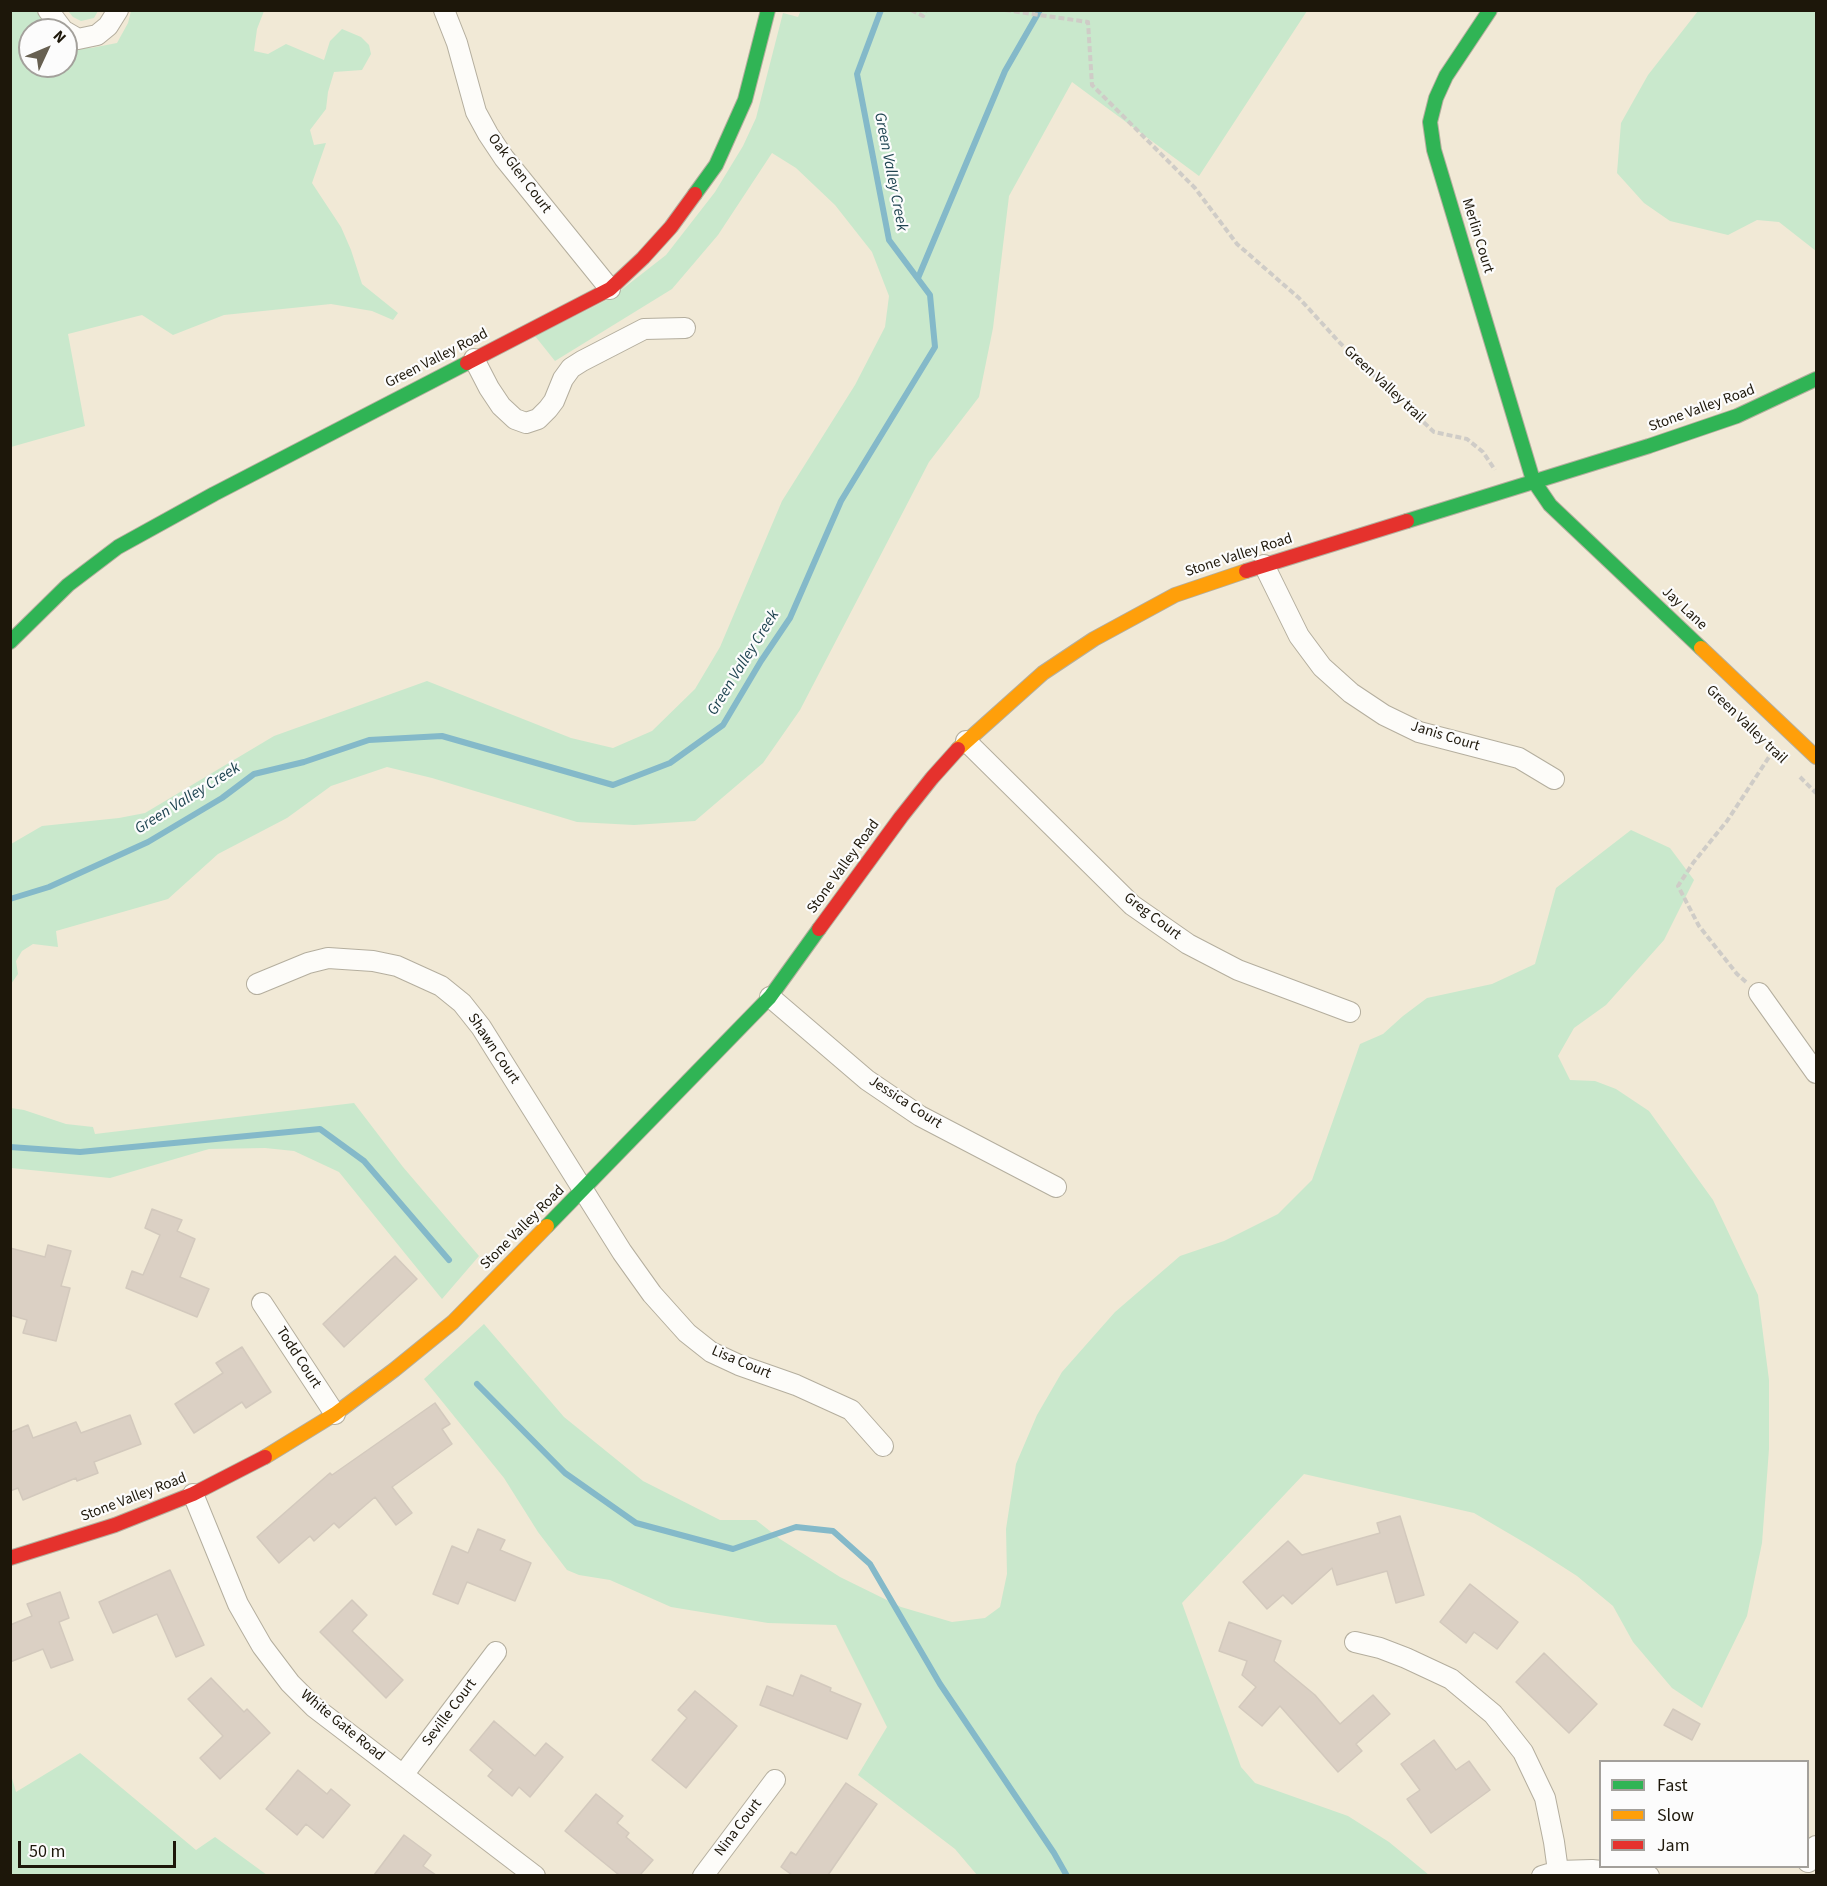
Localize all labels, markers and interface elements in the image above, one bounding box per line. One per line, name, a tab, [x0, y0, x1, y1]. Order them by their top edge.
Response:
north arrow	[18, 18, 78, 78]
text: N	[48, 25, 71, 48]
water label: Green Valley Creek	[869, 111, 911, 233]
street label: Oak Glen Court	[483, 131, 555, 217]
street label: Merlin Court	[1457, 196, 1497, 276]
street label: Green Valley Road	[383, 325, 491, 393]
street label: Green Valley trail	[1339, 342, 1429, 428]
street label: Stone Valley Road	[1646, 381, 1758, 437]
street label: Stone Valley Road	[1183, 530, 1295, 582]
street label: Jay Lane	[1658, 584, 1710, 634]
water label: Green Valley Creek	[704, 607, 784, 719]
street label: Green Valley trail	[1702, 682, 1790, 768]
street label: Janis Court	[1408, 718, 1482, 756]
water label: Green Valley Creek	[132, 759, 244, 839]
street label: Stone Valley Road	[804, 817, 884, 917]
street label: Greg Court	[1120, 890, 1184, 944]
street label: Shawn Court	[463, 1010, 523, 1088]
street label: Jessica Court	[865, 1073, 945, 1133]
street label: Stone Valley Road	[477, 1182, 569, 1274]
street label: Todd Court	[271, 1324, 325, 1392]
street label: Lisa Court	[709, 1342, 773, 1384]
street label: Stone Valley Road	[79, 1470, 189, 1526]
street label: Seville Court	[419, 1676, 481, 1750]
street label: White Gate Road	[296, 1687, 388, 1765]
legend	[1599, 1760, 1809, 1868]
text: Fast	[1657, 1773, 1688, 1798]
street label: Nina Court	[712, 1796, 766, 1860]
text: Slow	[1657, 1803, 1694, 1828]
scale bar	[21, 1829, 178, 1867]
text: Jam	[1657, 1833, 1690, 1858]
text: 50 m	[29, 1839, 65, 1864]

